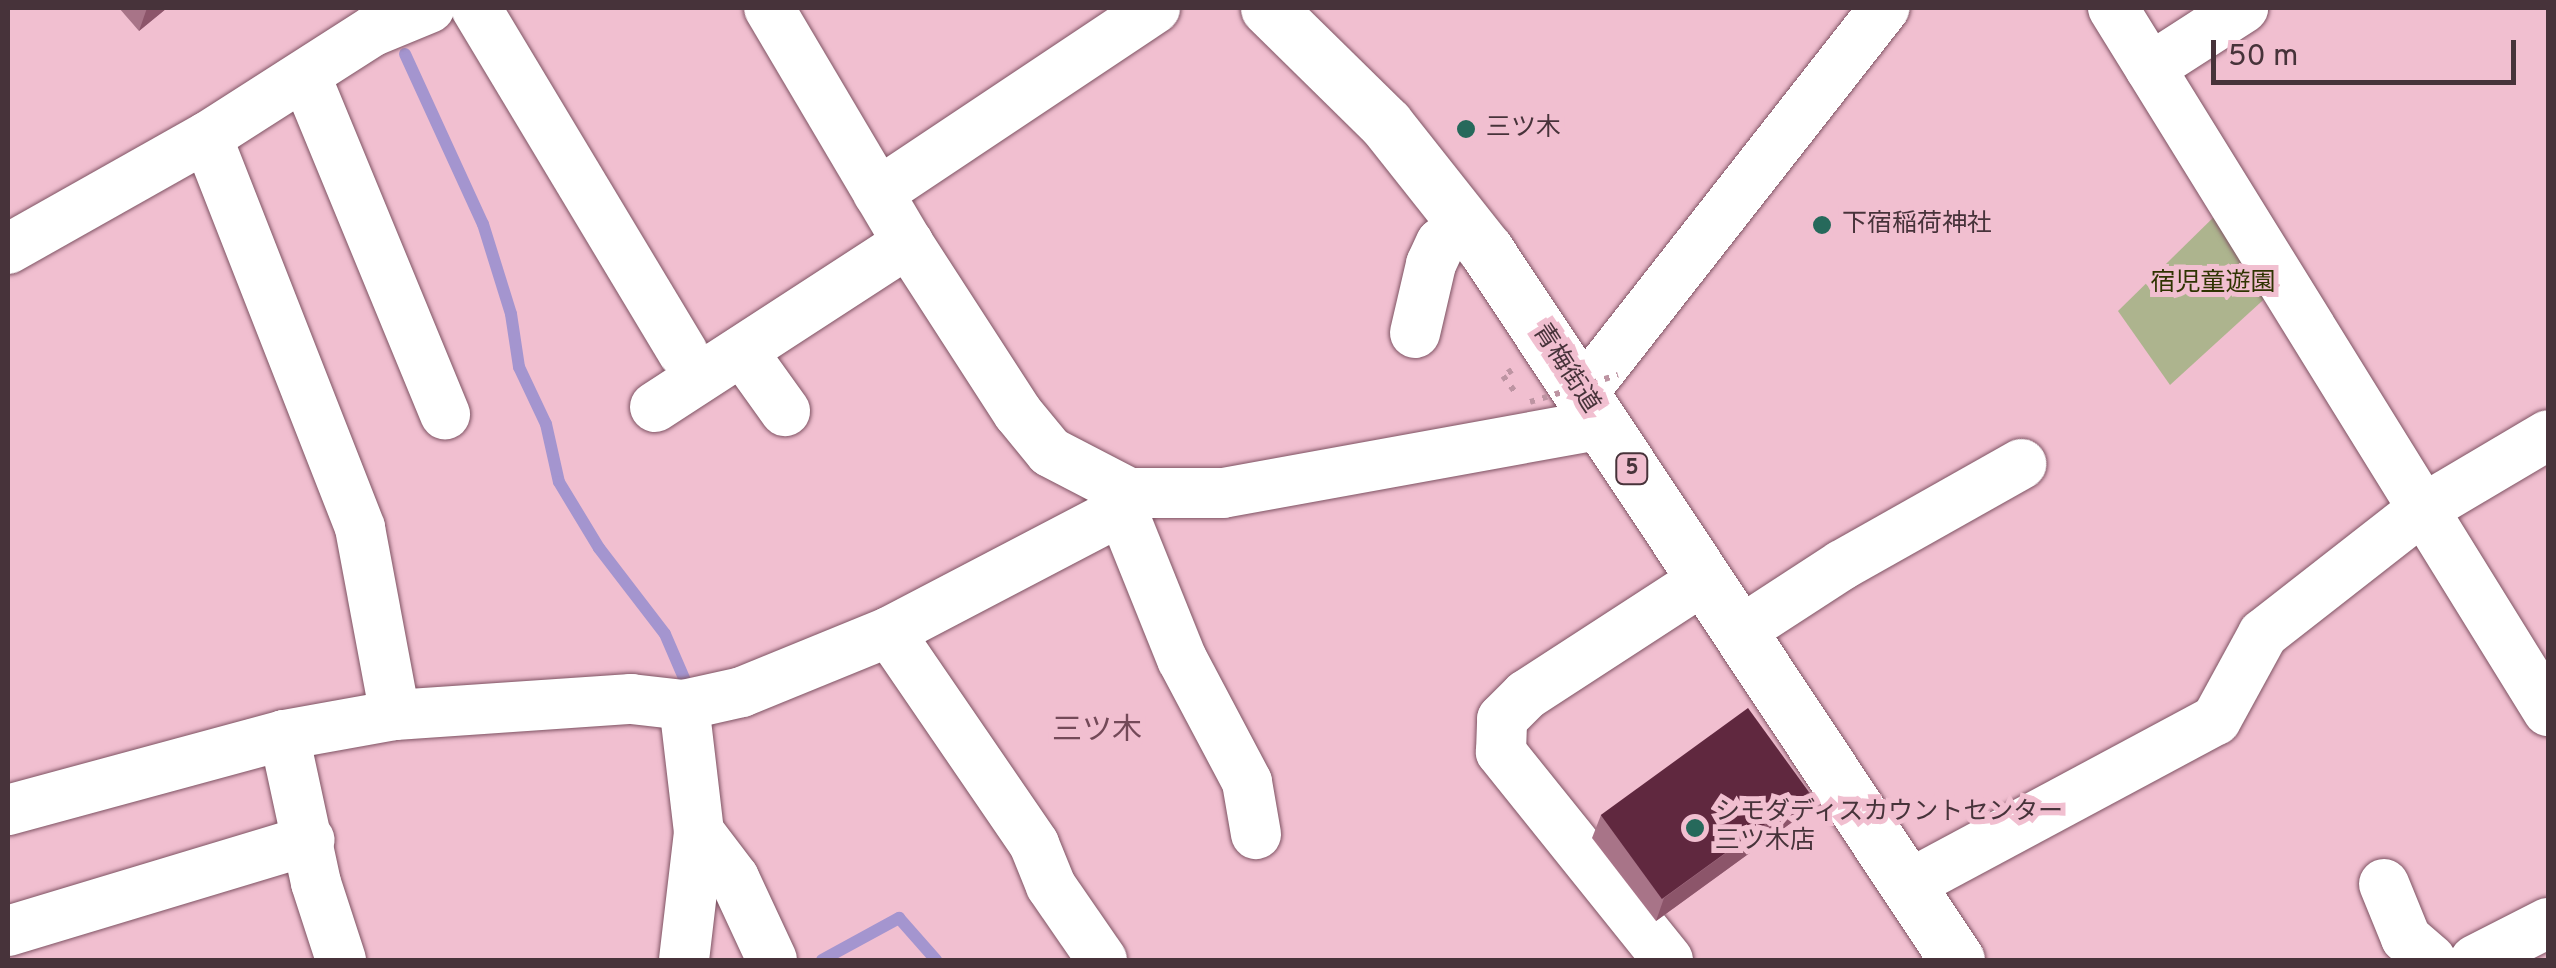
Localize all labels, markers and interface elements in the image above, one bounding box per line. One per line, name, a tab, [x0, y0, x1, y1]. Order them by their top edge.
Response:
scale bar	[2216, 20, 2521, 82]
text: 50 m	[2228, 39, 2298, 76]
place label: 三ツ木	[1486, 114, 1561, 144]
marker: 三ツ木	[1455, 118, 1477, 140]
place label: 下宿稲荷神社	[1842, 210, 1992, 240]
marker: 下宿稲荷神社	[1811, 214, 1833, 236]
park label: 宿児童遊園	[2151, 269, 2275, 299]
street label: 青梅街道	[1525, 319, 1605, 419]
road number: 5	[1614, 452, 1650, 486]
district label: 三ツ木	[1052, 714, 1142, 750]
place label: シモダディスカウントセンター 三ツ木店	[1715, 799, 2065, 858]
marker: シモダディスカウントセンター 三ツ木店	[1684, 817, 1706, 839]

